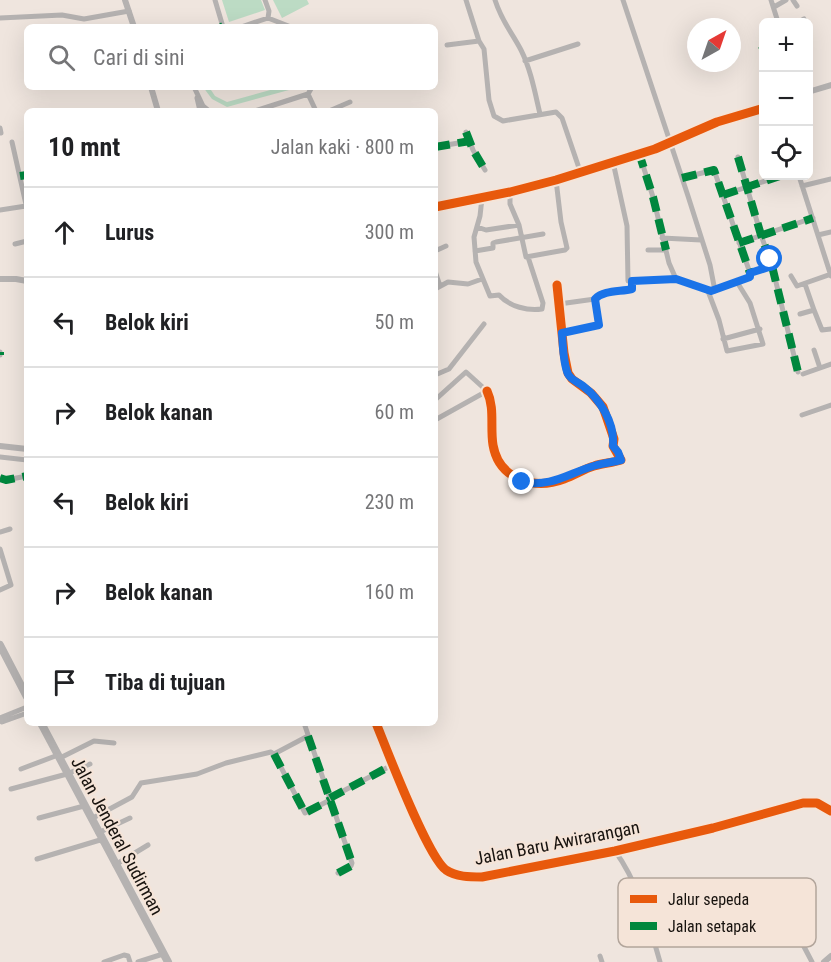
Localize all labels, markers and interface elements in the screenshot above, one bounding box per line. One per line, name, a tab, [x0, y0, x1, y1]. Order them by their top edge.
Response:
north arrow	[687, 18, 741, 72]
map controls	[759, 18, 813, 180]
button: +	[759, 18, 813, 72]
search box	[24, 24, 438, 90]
icon: search	[45, 41, 78, 74]
text: Cari di sini	[93, 45, 185, 70]
button: −	[759, 72, 813, 126]
button: locate	[759, 126, 813, 180]
text: 10 mnt	[48, 132, 120, 162]
text: Jalan kaki · 800 m	[271, 135, 414, 159]
icon: ahead	[48, 216, 81, 249]
text: Lurus	[105, 220, 154, 245]
text: 300 m	[365, 220, 414, 244]
route start	[756, 245, 782, 271]
icon: left	[48, 306, 81, 339]
text: Belok kiri	[105, 310, 189, 335]
text: 50 m	[375, 310, 414, 334]
icon: right	[48, 396, 81, 429]
text: Belok kanan	[105, 400, 213, 425]
text: 60 m	[375, 400, 414, 424]
route end	[508, 468, 534, 494]
icon: left	[48, 486, 81, 519]
text: Belok kiri	[105, 490, 189, 515]
text: 230 m	[365, 490, 414, 514]
icon: right	[48, 576, 81, 609]
text: Belok kanan	[105, 580, 213, 605]
text: 160 m	[365, 580, 414, 604]
icon: arrive	[48, 666, 81, 699]
text: Tiba di tujuan	[105, 670, 225, 695]
street label: Jalan Jenderal Sudirman	[67, 753, 168, 918]
street label: Jalan Baru Awirarangan	[472, 816, 641, 869]
legend	[618, 878, 816, 947]
text: Jalur sepeda	[668, 890, 749, 909]
text: Jalan setapak	[668, 917, 757, 936]

